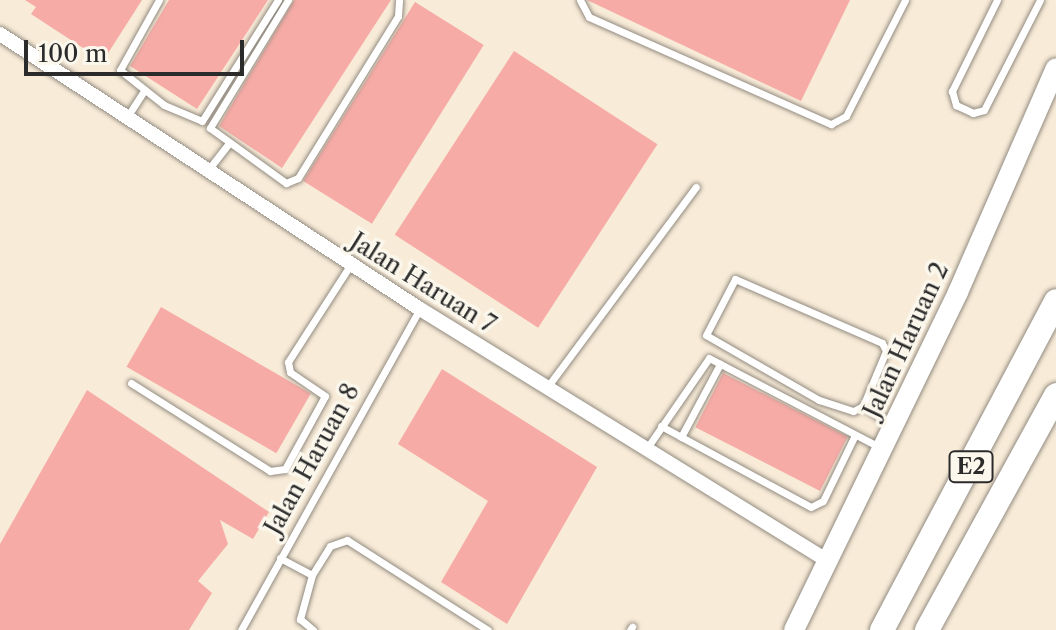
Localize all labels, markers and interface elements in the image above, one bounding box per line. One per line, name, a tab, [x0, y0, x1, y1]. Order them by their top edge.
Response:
scale bar	[28, 24, 248, 74]
text: 100 m	[38, 39, 107, 68]
street label: Jalan Haruan 7	[345, 227, 501, 339]
street label: Jalan Haruan 2	[857, 258, 955, 422]
street label: Jalan Haruan 8	[259, 378, 365, 540]
road number: E2	[947, 449, 995, 485]

